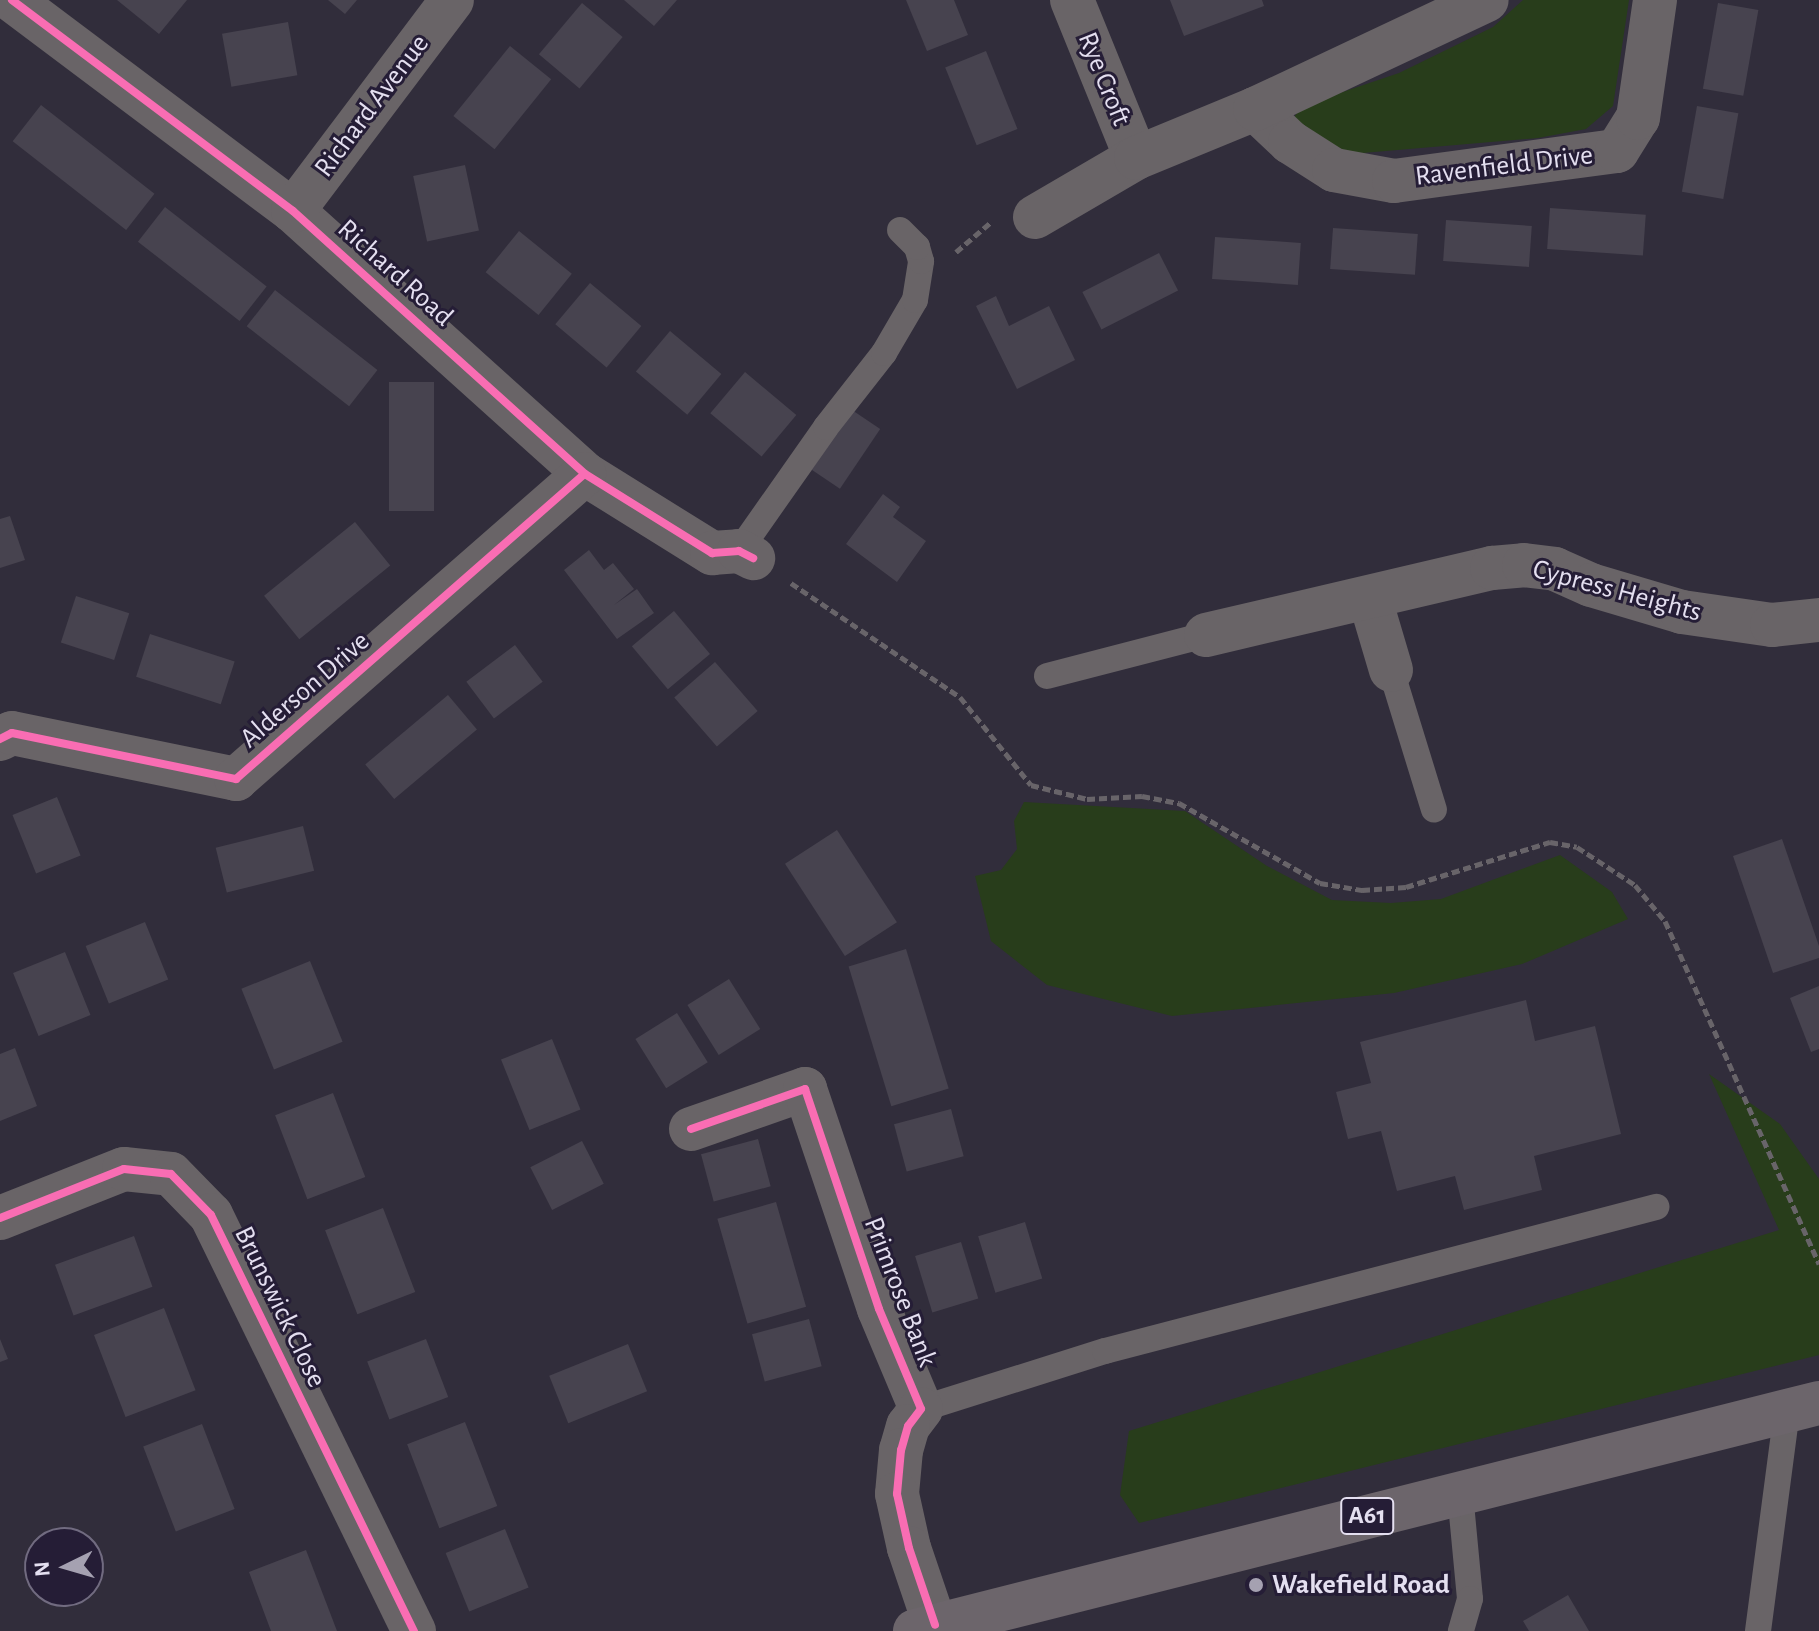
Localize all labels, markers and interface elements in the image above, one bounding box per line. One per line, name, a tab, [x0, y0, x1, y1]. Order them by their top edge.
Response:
street label: Rye Croft	[1070, 27, 1138, 131]
street label: Richard Avenue	[307, 28, 437, 184]
street label: Ravenfield Drive	[1413, 138, 1595, 194]
street label: Richard Road	[330, 212, 460, 334]
street label: Cypress Heights	[1529, 552, 1705, 630]
street label: Alderson Drive	[233, 625, 377, 755]
street label: Primrose Bank	[856, 1212, 944, 1372]
street label: Brunswick Close	[227, 1221, 333, 1393]
road number: A61	[1339, 1494, 1395, 1538]
north arrow	[24, 1527, 104, 1607]
text: N	[30, 1560, 54, 1578]
place label: Wakefield Road	[1272, 1568, 1450, 1602]
marker: Wakefield Road	[1247, 1576, 1265, 1594]

